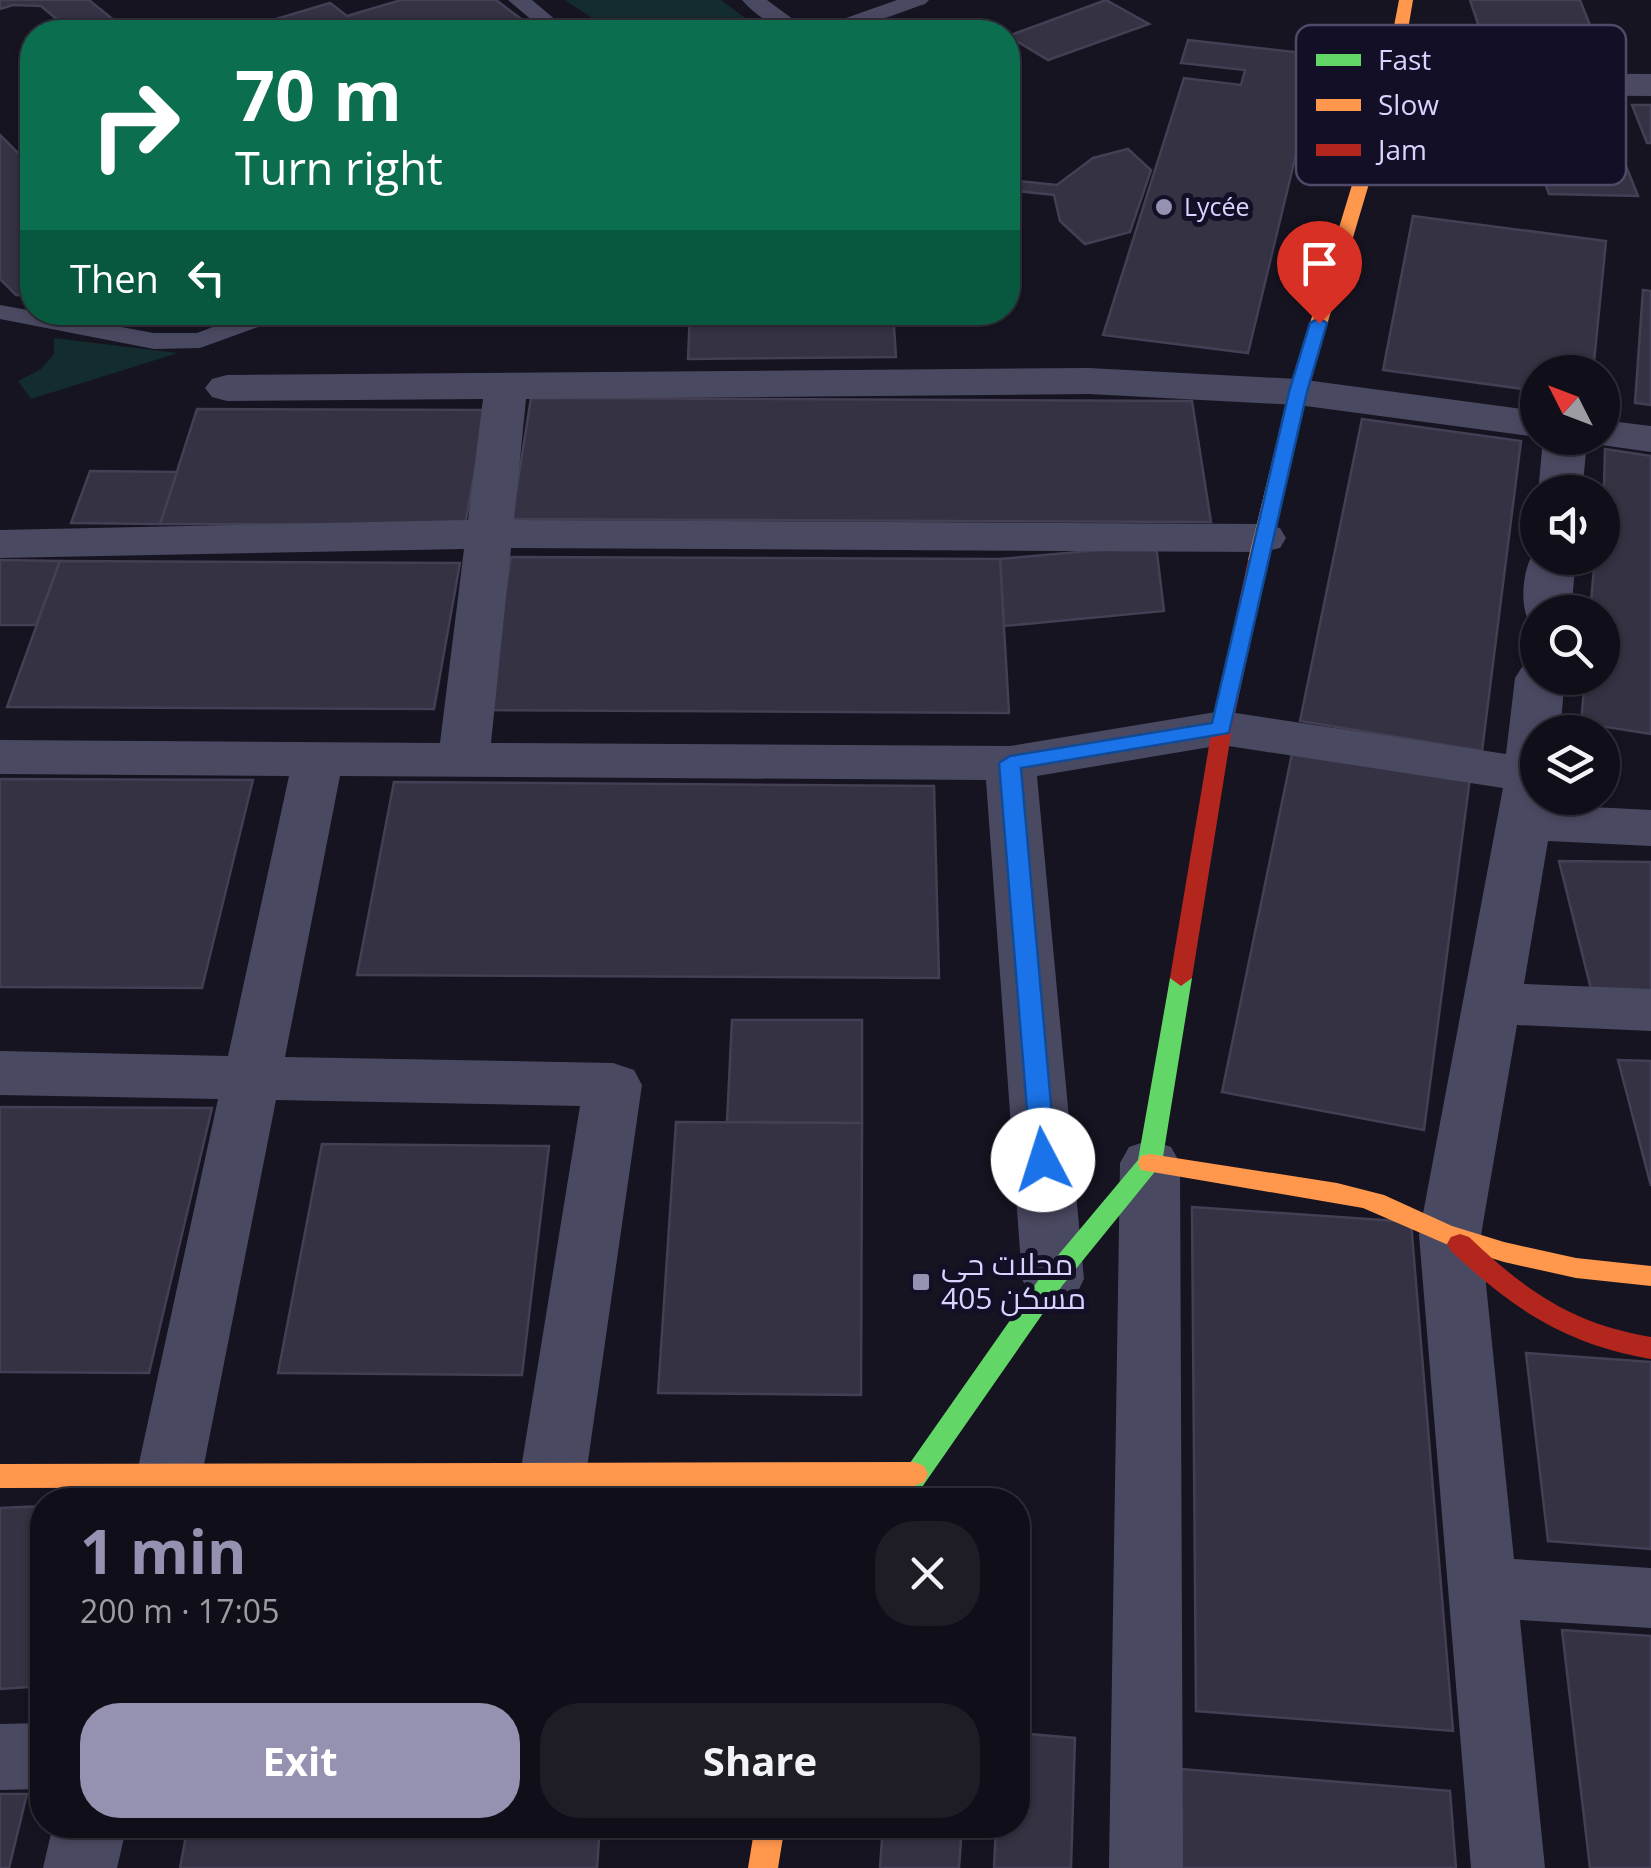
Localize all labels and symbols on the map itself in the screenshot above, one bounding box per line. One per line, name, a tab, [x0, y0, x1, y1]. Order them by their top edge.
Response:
legend	[1296, 25, 1626, 185]
text: Fast	[1378, 40, 1431, 78]
text: Slow	[1378, 85, 1439, 123]
text: Jam	[1375, 130, 1427, 168]
place label: Lycée	[1184, 189, 1250, 223]
marker: Lycée	[1153, 196, 1175, 218]
pin	[1277, 221, 1362, 324]
north arrow	[1520, 355, 1620, 455]
position arrow	[991, 1108, 1095, 1212]
place label: محلات حي 405 مسكن	[941, 1243, 1086, 1318]
marker: محلات حي 405 مسكن	[910, 1271, 932, 1293]

